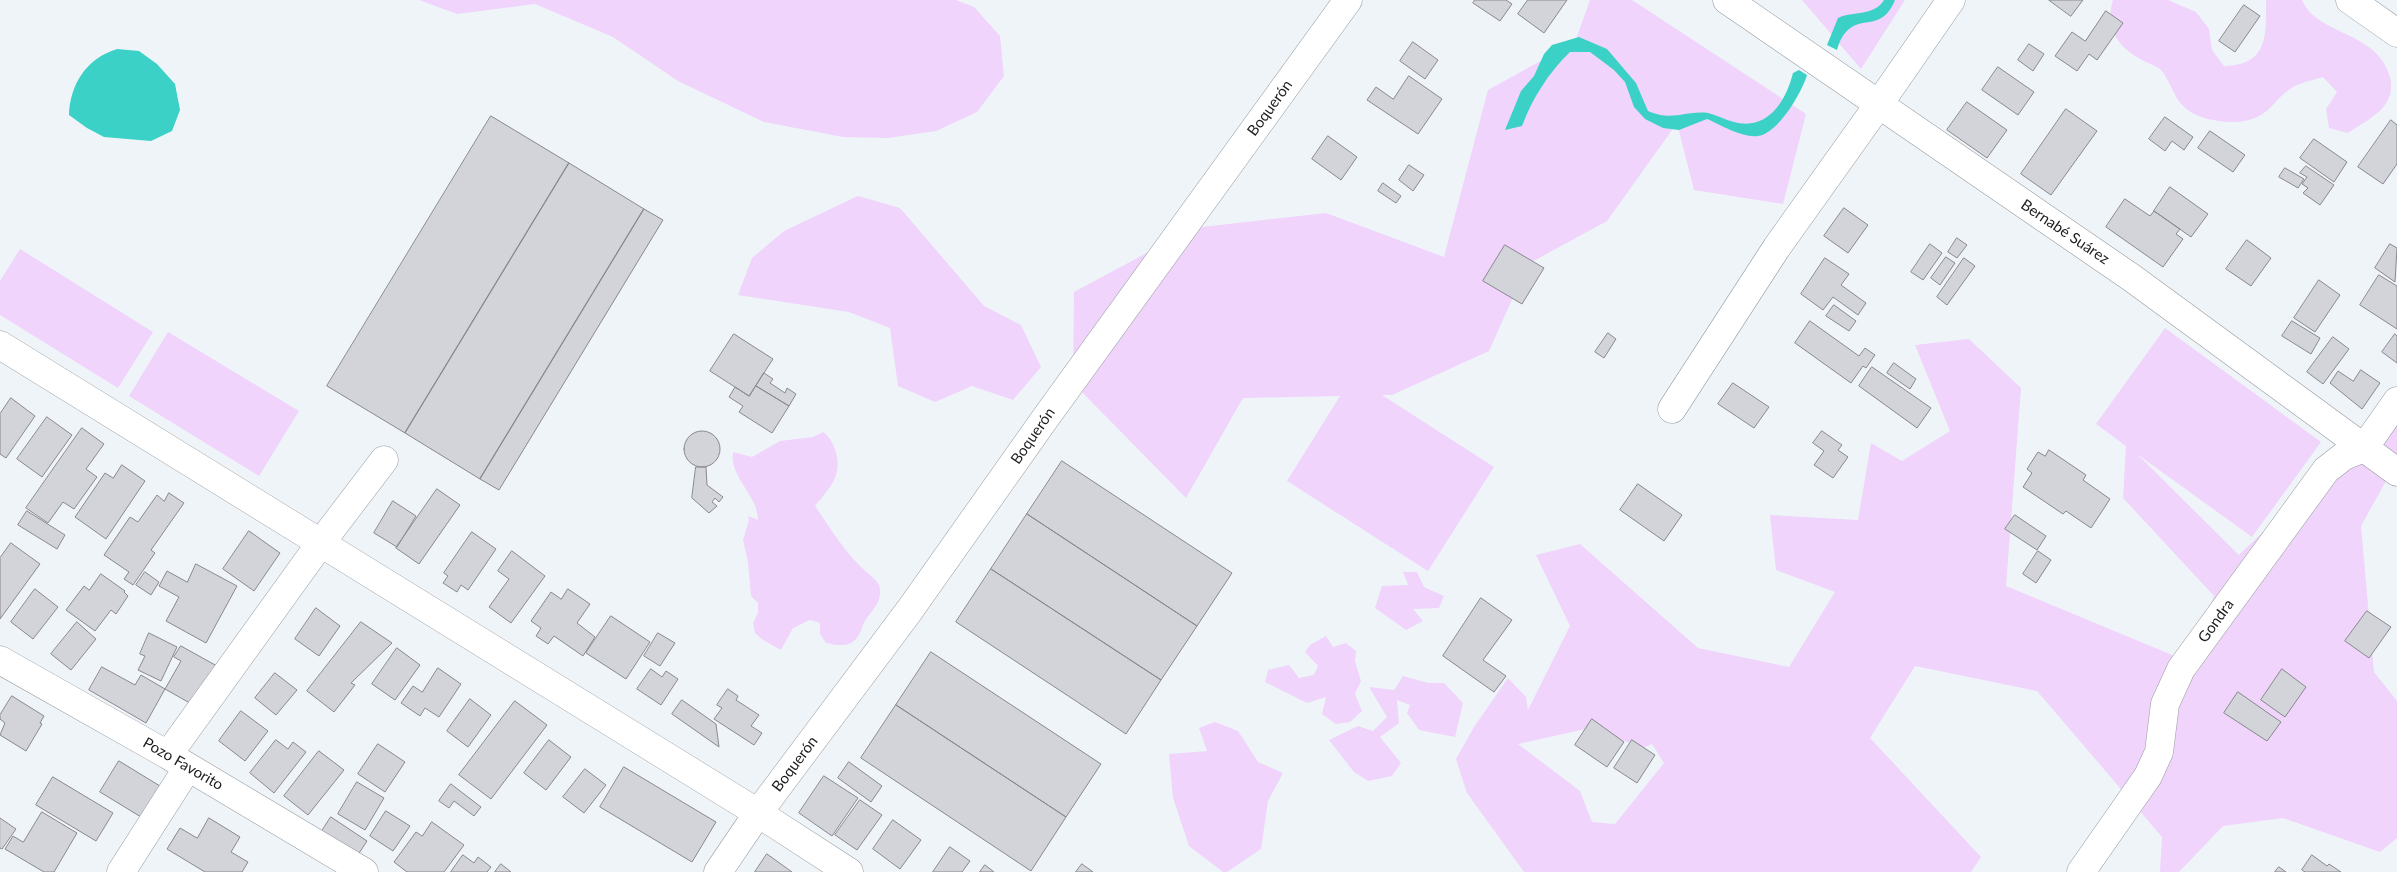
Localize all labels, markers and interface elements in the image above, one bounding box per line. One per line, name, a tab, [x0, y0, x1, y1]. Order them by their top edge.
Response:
street label: Boquerón	[1244, 76, 1296, 140]
street label: Bernabé Suárez	[2017, 196, 2113, 268]
street label: Boquerón	[1007, 404, 1059, 468]
street label: Gondra	[2194, 596, 2238, 646]
street label: Boquerón	[768, 733, 822, 795]
street label: Pozo Favorito	[140, 734, 226, 794]

